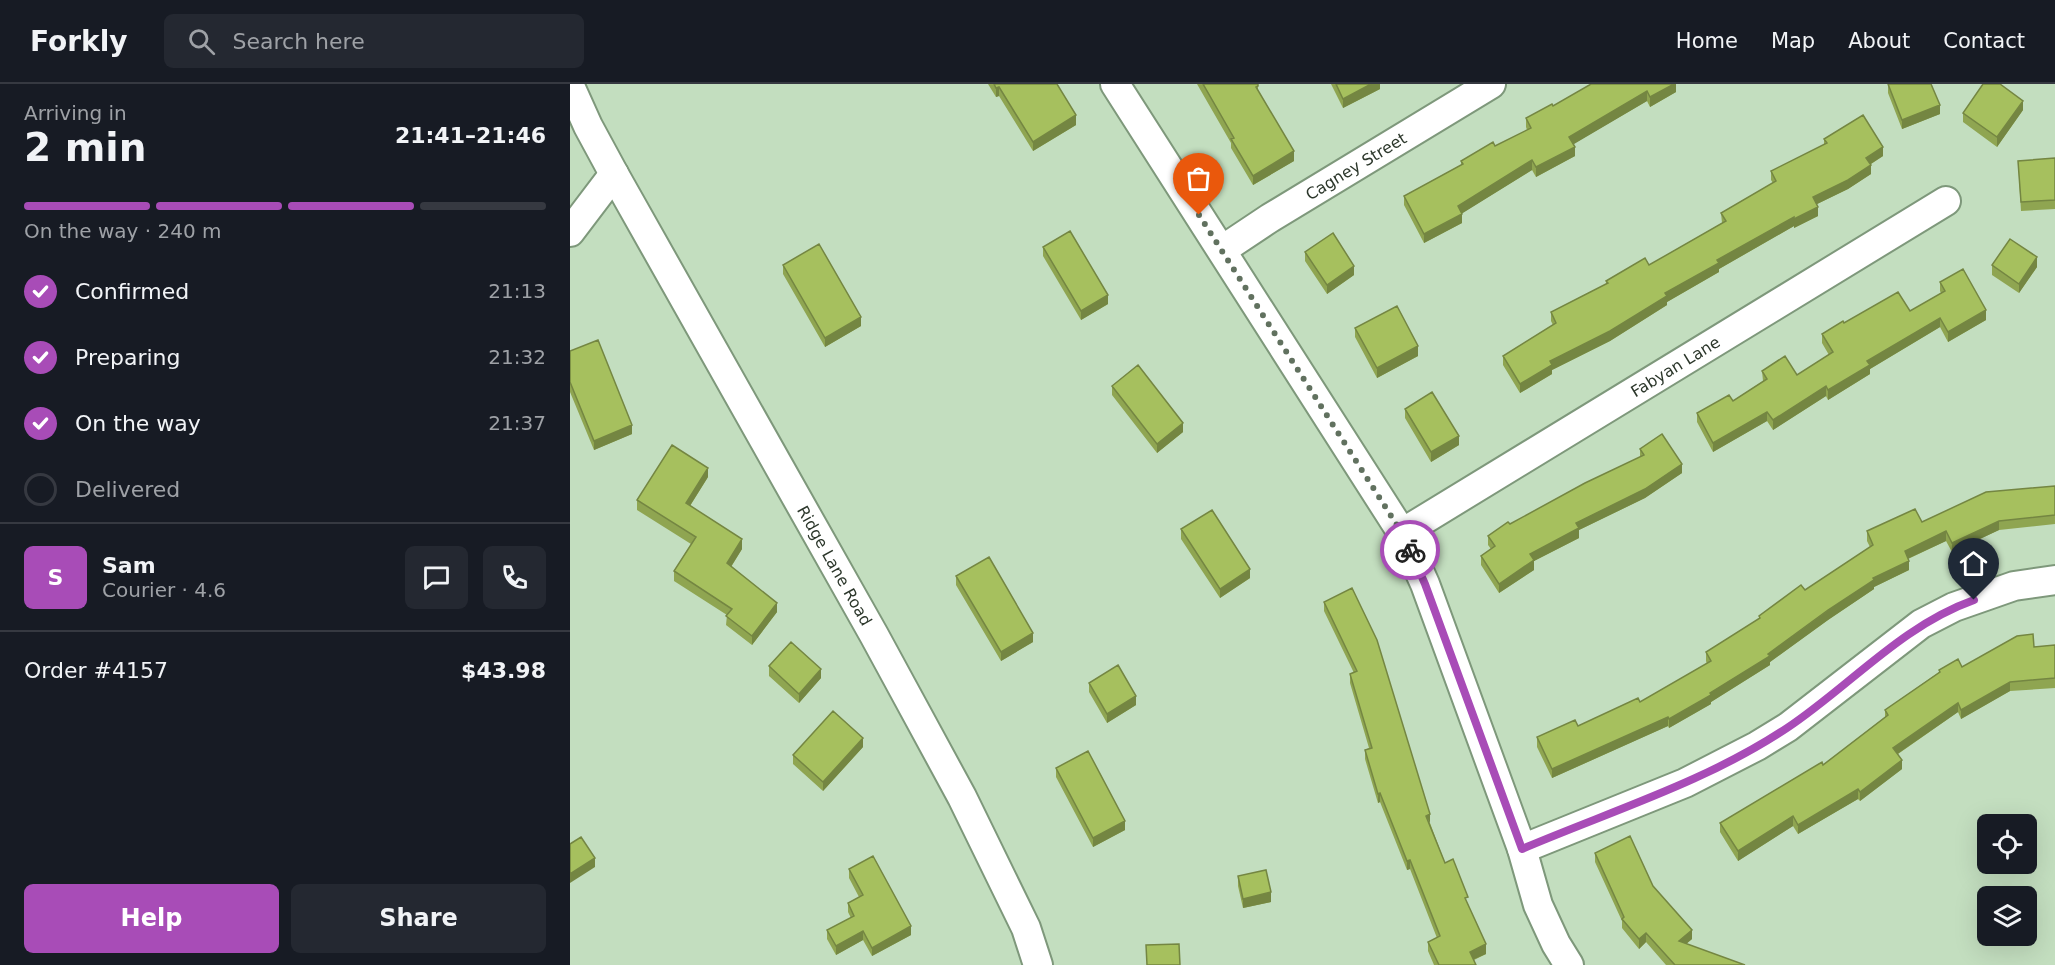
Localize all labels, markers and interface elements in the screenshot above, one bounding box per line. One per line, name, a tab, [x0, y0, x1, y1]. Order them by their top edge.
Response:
search box	[164, 14, 584, 68]
text: Forkly	[30, 25, 128, 58]
icon: search	[185, 25, 218, 58]
text: Search here	[233, 29, 365, 54]
text: Home	[1676, 29, 1738, 53]
text: Map	[1771, 29, 1815, 53]
text: About	[1848, 29, 1910, 53]
text: Contact	[1943, 29, 2025, 53]
text: Arriving in	[24, 101, 127, 125]
text: 21:41–21:46	[395, 123, 546, 148]
text: 2 min	[24, 125, 146, 170]
street label: Cagney Street	[1302, 128, 1410, 204]
pin	[1173, 153, 1224, 215]
icon: bag	[1182, 162, 1215, 195]
text: On the way · 240 m	[24, 219, 222, 243]
icon: check	[24, 275, 57, 308]
text: Confirmed	[75, 279, 189, 304]
text: 21:13	[488, 279, 546, 303]
street label: Fabyan Lane	[1627, 332, 1723, 401]
icon: check	[24, 341, 57, 374]
text: Preparing	[75, 345, 181, 370]
text: 21:32	[488, 345, 546, 369]
icon: check	[24, 407, 57, 440]
text: On the way	[75, 411, 201, 436]
text: 21:37	[488, 411, 546, 435]
text: Delivered	[75, 477, 180, 502]
street label: Ridge Lane Road	[793, 502, 876, 629]
courier	[1380, 520, 1440, 580]
icon: bike	[1394, 534, 1427, 567]
pin	[1948, 538, 1999, 600]
button: chat	[405, 546, 468, 609]
button: phone	[483, 546, 546, 609]
icon: home	[1957, 547, 1990, 580]
text: Sam	[102, 553, 156, 578]
text: S	[48, 565, 63, 590]
text: Courier · 4.6	[102, 578, 226, 602]
text: Order #4157	[24, 658, 168, 683]
text: $43.98	[461, 658, 546, 683]
map controls	[1977, 814, 2037, 946]
button: locate	[1977, 814, 2037, 874]
button: Help	[24, 884, 279, 953]
button: Share	[291, 884, 546, 953]
button: layers	[1977, 886, 2037, 946]

